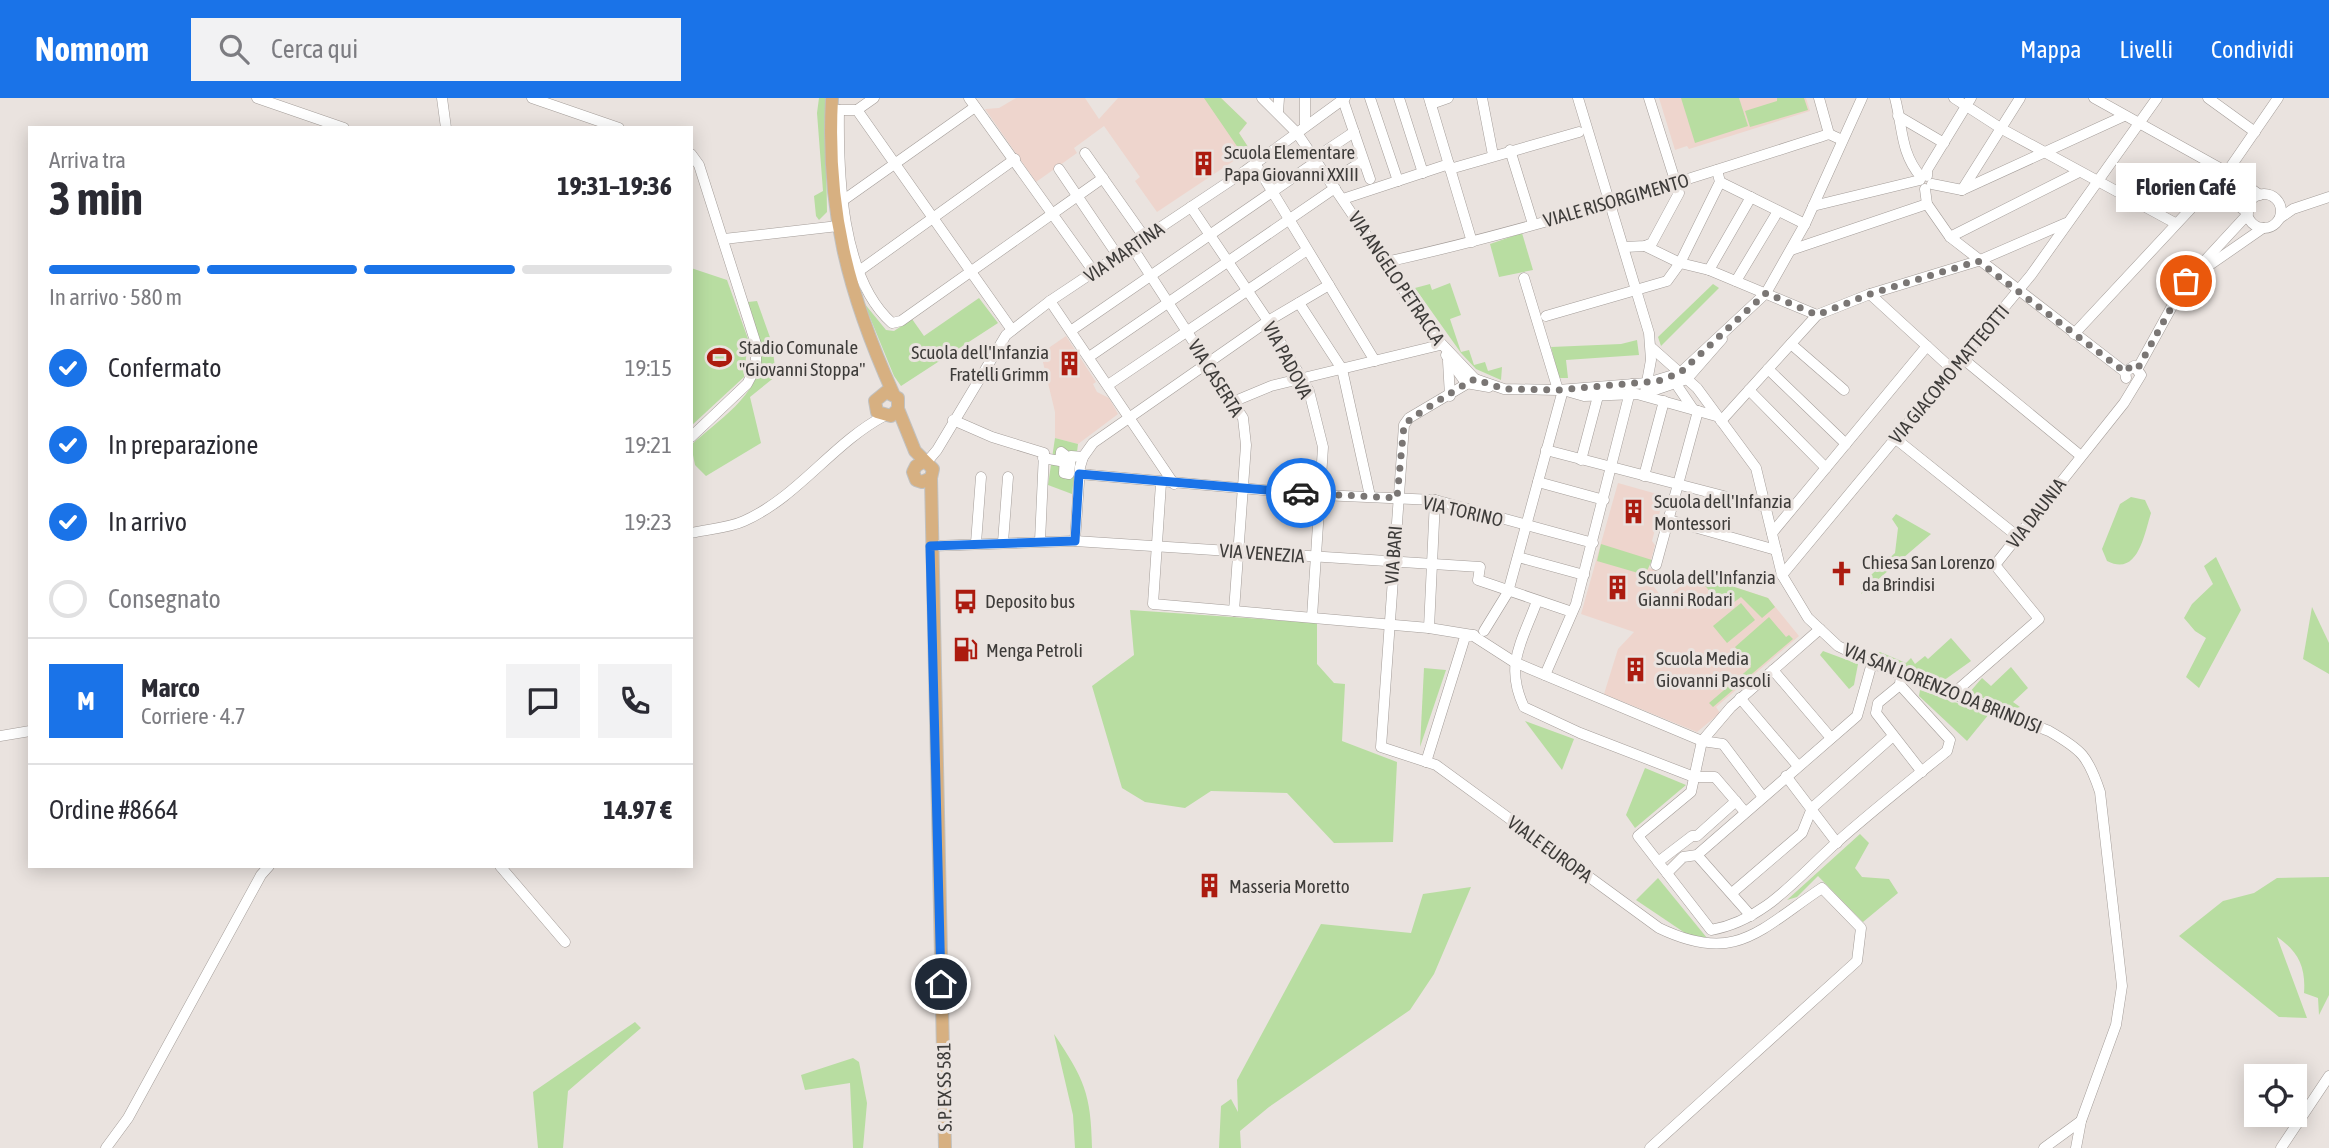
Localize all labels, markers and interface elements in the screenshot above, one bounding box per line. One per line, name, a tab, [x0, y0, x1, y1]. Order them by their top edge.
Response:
search box	[191, 18, 681, 81]
text: Nomnom	[35, 30, 149, 68]
icon: search	[215, 30, 253, 68]
text: Cerca qui	[271, 34, 358, 64]
text: Mappa	[2020, 36, 2081, 63]
text: Livelli	[2119, 36, 2173, 63]
text: Condividi	[2211, 36, 2294, 63]
place label: Scuola Elementare Papa Giovanni XXIII	[1224, 141, 1359, 185]
text: Arriva tra	[49, 147, 126, 173]
building icon: Scuola Elementare Papa Giovanni XXIII	[1190, 149, 1218, 177]
callout: Florien Café	[2116, 162, 2256, 211]
street label: VIALE RISORGIMENTO	[1541, 169, 1691, 231]
text: 19:31–19:36	[557, 171, 672, 201]
text: 3 min	[49, 172, 143, 225]
text: Florien Café	[2136, 174, 2236, 200]
street label: VIA ANGELO PETRACCA	[1344, 207, 1450, 349]
street label: VIA MARTINA	[1080, 217, 1169, 287]
pin	[2156, 251, 2216, 311]
icon: bag	[2167, 262, 2205, 300]
text: In arrivo · 580 m	[49, 284, 182, 310]
street label: VIA GIACOMO MATTEOTTI	[1885, 300, 2013, 448]
street label: VIA PADOVA	[1259, 318, 1318, 403]
place label: Stadio Comunale "Giovanni Stoppa"	[739, 336, 865, 380]
street label: VIA CASERTA	[1184, 336, 1249, 421]
place label: Scuola dell'Infanzia Fratelli Grimm	[911, 341, 1049, 385]
sports icon: Stadio Comunale "Giovanni Stoppa"	[705, 344, 733, 372]
icon: check	[49, 349, 87, 387]
building icon: Scuola dell'Infanzia Fratelli Grimm	[1055, 349, 1083, 377]
text: Confermato	[108, 353, 221, 383]
text: 19:15	[625, 355, 672, 381]
icon: check	[49, 426, 87, 464]
text: In preparazione	[108, 430, 258, 460]
text: 19:21	[625, 432, 672, 458]
courier	[1266, 458, 1336, 528]
street label: VIA DAUNIA	[2002, 473, 2071, 552]
icon: car	[1282, 474, 1320, 512]
place label: Scuola dell'Infanzia Montessori	[1654, 490, 1792, 534]
street label: VIA TORINO	[1421, 491, 1505, 531]
building icon: Scuola dell'Infanzia Montessori	[1620, 498, 1648, 526]
icon: check	[49, 503, 87, 541]
text: In arrivo	[108, 507, 187, 537]
text: 19:23	[625, 509, 672, 535]
street label: VIA BARI	[1380, 525, 1406, 585]
street label: VIA VENEZIA	[1219, 539, 1306, 567]
place label: Chiesa San Lorenzo da Brindisi	[1862, 551, 1995, 595]
church icon: Chiesa San Lorenzo da Brindisi	[1828, 559, 1856, 587]
place label: Scuola dell'Infanzia Gianni Rodari	[1638, 566, 1776, 610]
building icon: Scuola dell'Infanzia Gianni Rodari	[1604, 574, 1632, 602]
text: Consegnato	[108, 584, 221, 614]
bus stop icon: Deposito bus	[951, 587, 979, 615]
place label: Deposito bus	[985, 590, 1075, 612]
fuel station icon: Menga Petroli	[952, 636, 980, 664]
street label: VIA SAN LORENZO DA BRINDISI	[1841, 638, 2045, 738]
place label: Menga Petroli	[986, 639, 1083, 661]
place label: Scuola Media Giovanni Pascoli	[1656, 647, 1771, 691]
building icon: Scuola Media Giovanni Pascoli	[1622, 655, 1650, 683]
button: chat	[506, 664, 580, 738]
button: phone	[598, 664, 672, 738]
text: Marco	[141, 673, 200, 703]
text: M	[77, 686, 95, 716]
text: Corriere · 4.7	[141, 703, 246, 729]
text: Ordine #8664	[49, 795, 178, 825]
text: 14.97 €	[603, 795, 672, 825]
street label: VIALE EUROPA	[1503, 811, 1597, 887]
building icon: Masseria Moretto	[1195, 872, 1223, 900]
place label: Masseria Moretto	[1229, 875, 1350, 897]
pin	[911, 954, 971, 1014]
icon: home	[922, 965, 960, 1003]
street label: S.P. EX SS 581	[932, 1042, 956, 1132]
map controls	[2244, 1064, 2307, 1127]
button: locate	[2244, 1064, 2307, 1127]

